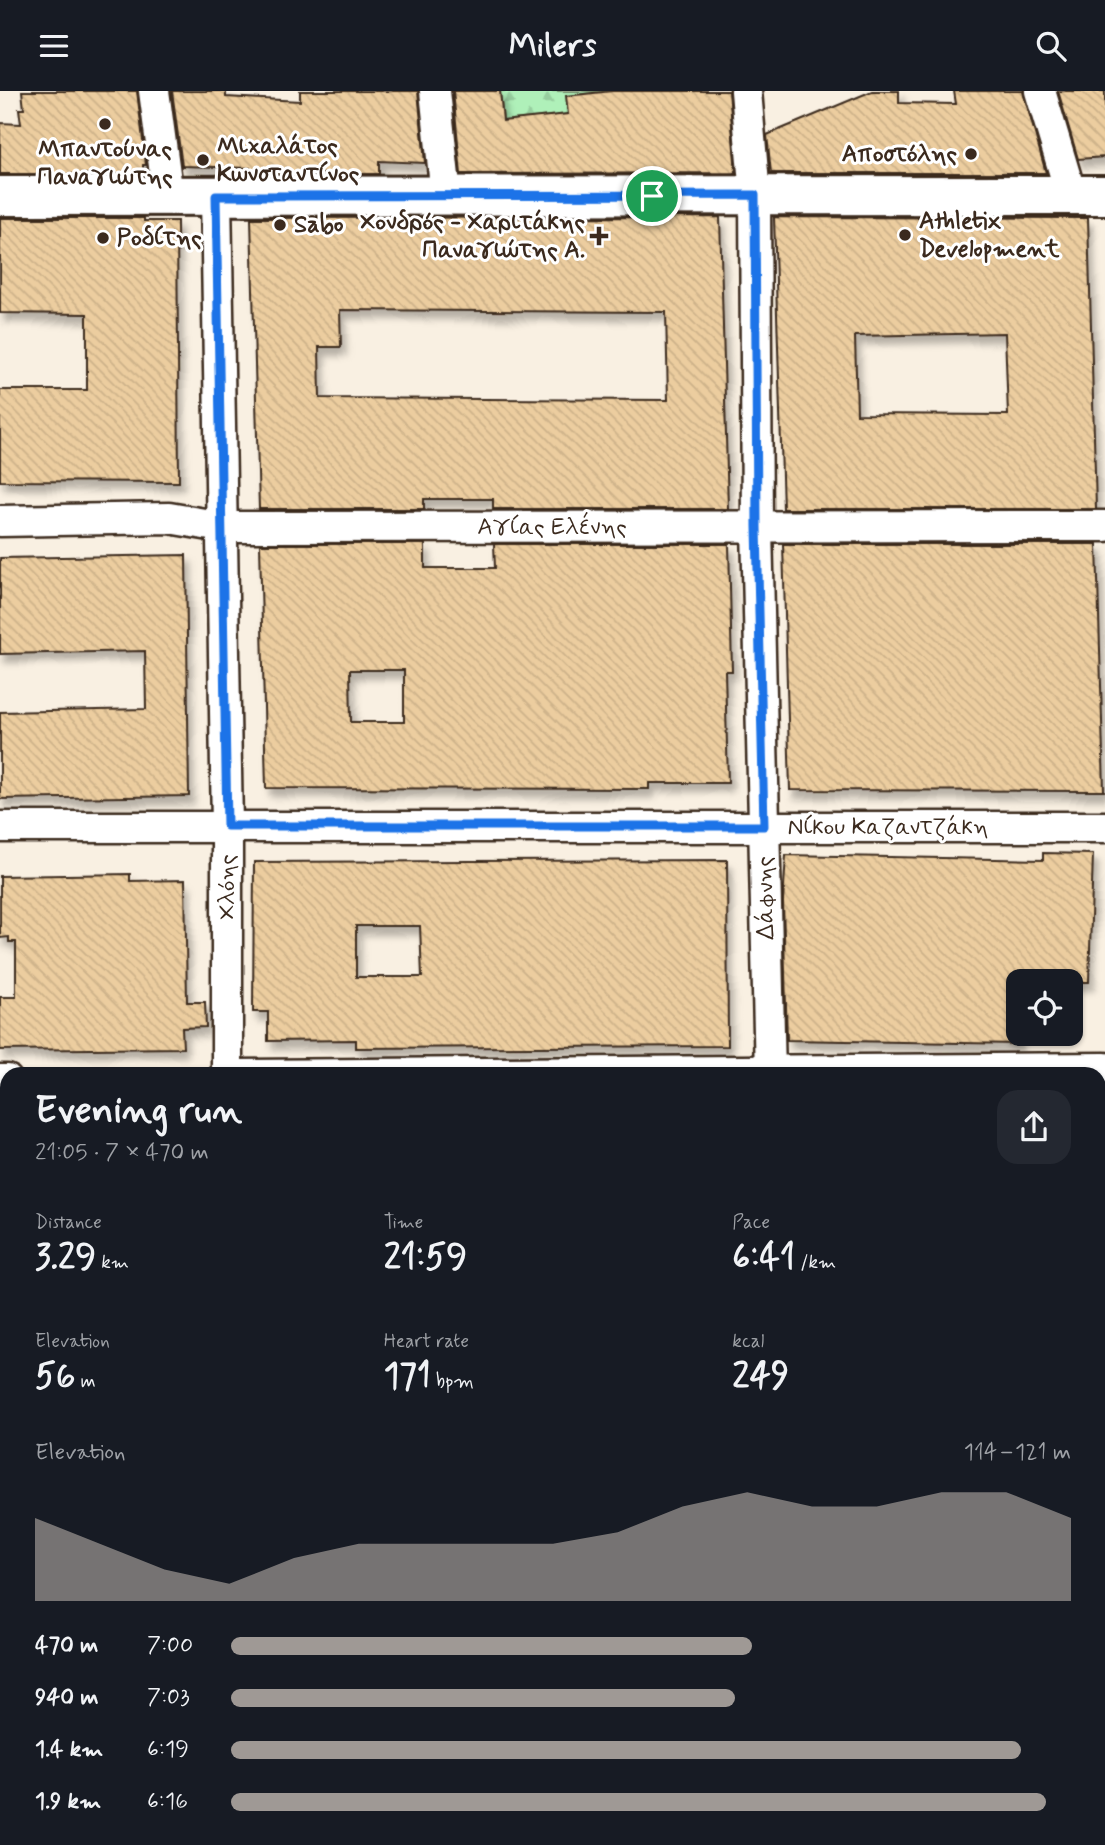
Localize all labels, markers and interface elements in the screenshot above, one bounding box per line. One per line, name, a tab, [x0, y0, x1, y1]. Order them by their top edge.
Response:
text: Milers	[509, 25, 596, 67]
icon: menu	[35, 27, 73, 65]
icon: search	[1032, 27, 1070, 65]
marker: Μπαντούνας Παναγιώτης	[97, 116, 113, 132]
place label: Μιχαλάτος Κωνσταντίνος	[217, 131, 360, 190]
place label: Μπαντούνας Παναγιώτης	[37, 134, 173, 193]
place label: Αποστόλης	[842, 139, 957, 170]
marker: Αποστόλης	[963, 146, 979, 162]
marker: Μιχαλάτος Κωνσταντίνος	[195, 152, 211, 168]
pin	[622, 166, 682, 226]
icon: arrive	[633, 177, 671, 215]
place label: Athletix Development	[919, 206, 1060, 265]
place label: Χονδρός - Χαριτάκης Παναγιώτης Α.	[360, 207, 585, 266]
place label: Sabo	[294, 210, 344, 241]
marker: Sabo	[272, 217, 288, 233]
place label: Ροδίτης	[117, 223, 202, 254]
marker: Athletix Development	[897, 227, 913, 243]
marker: Χονδρός - Χαριτάκης Παναγιώτης Α.	[591, 228, 607, 244]
marker: Ροδίτης	[95, 230, 111, 246]
street label: Αγίας Ελένης	[477, 511, 627, 543]
street label: Νίκου Καζαντζάκη	[788, 812, 988, 843]
street label: Χλόης	[212, 854, 243, 920]
street label: Δάφνης	[750, 856, 782, 940]
map controls	[1006, 969, 1083, 1046]
button: locate	[1006, 969, 1083, 1046]
text: Evening run	[35, 1087, 242, 1136]
button: share	[997, 1090, 1071, 1164]
text: 21:05 · 7 × 470 m	[35, 1138, 209, 1168]
text: Distance	[35, 1210, 102, 1235]
text: Time	[384, 1210, 423, 1235]
text: Pace	[732, 1210, 770, 1235]
text: 3.29	[35, 1235, 96, 1281]
text: 21:59	[384, 1235, 467, 1281]
text: 6:41	[732, 1235, 795, 1281]
text: km	[96, 1250, 129, 1275]
text: /km	[795, 1250, 836, 1275]
text: Elevation	[35, 1329, 110, 1354]
text: Heart rate	[384, 1329, 469, 1354]
text: kcal	[732, 1329, 764, 1354]
text: 56	[35, 1354, 75, 1400]
text: 171	[384, 1354, 431, 1400]
text: 249	[732, 1354, 789, 1400]
text: m	[75, 1369, 96, 1394]
text: bpm	[431, 1369, 474, 1394]
text: Elevation	[35, 1438, 126, 1468]
text: 114–121 m	[964, 1438, 1071, 1468]
text: 470 m	[35, 1631, 98, 1661]
text: 7:00	[147, 1631, 193, 1661]
text: 940 m	[35, 1683, 99, 1713]
text: 7:03	[147, 1683, 190, 1713]
text: 1.4 km	[35, 1735, 103, 1765]
text: 6:19	[147, 1735, 189, 1765]
text: 1.9 km	[35, 1787, 101, 1817]
text: 6:16	[147, 1787, 188, 1817]

